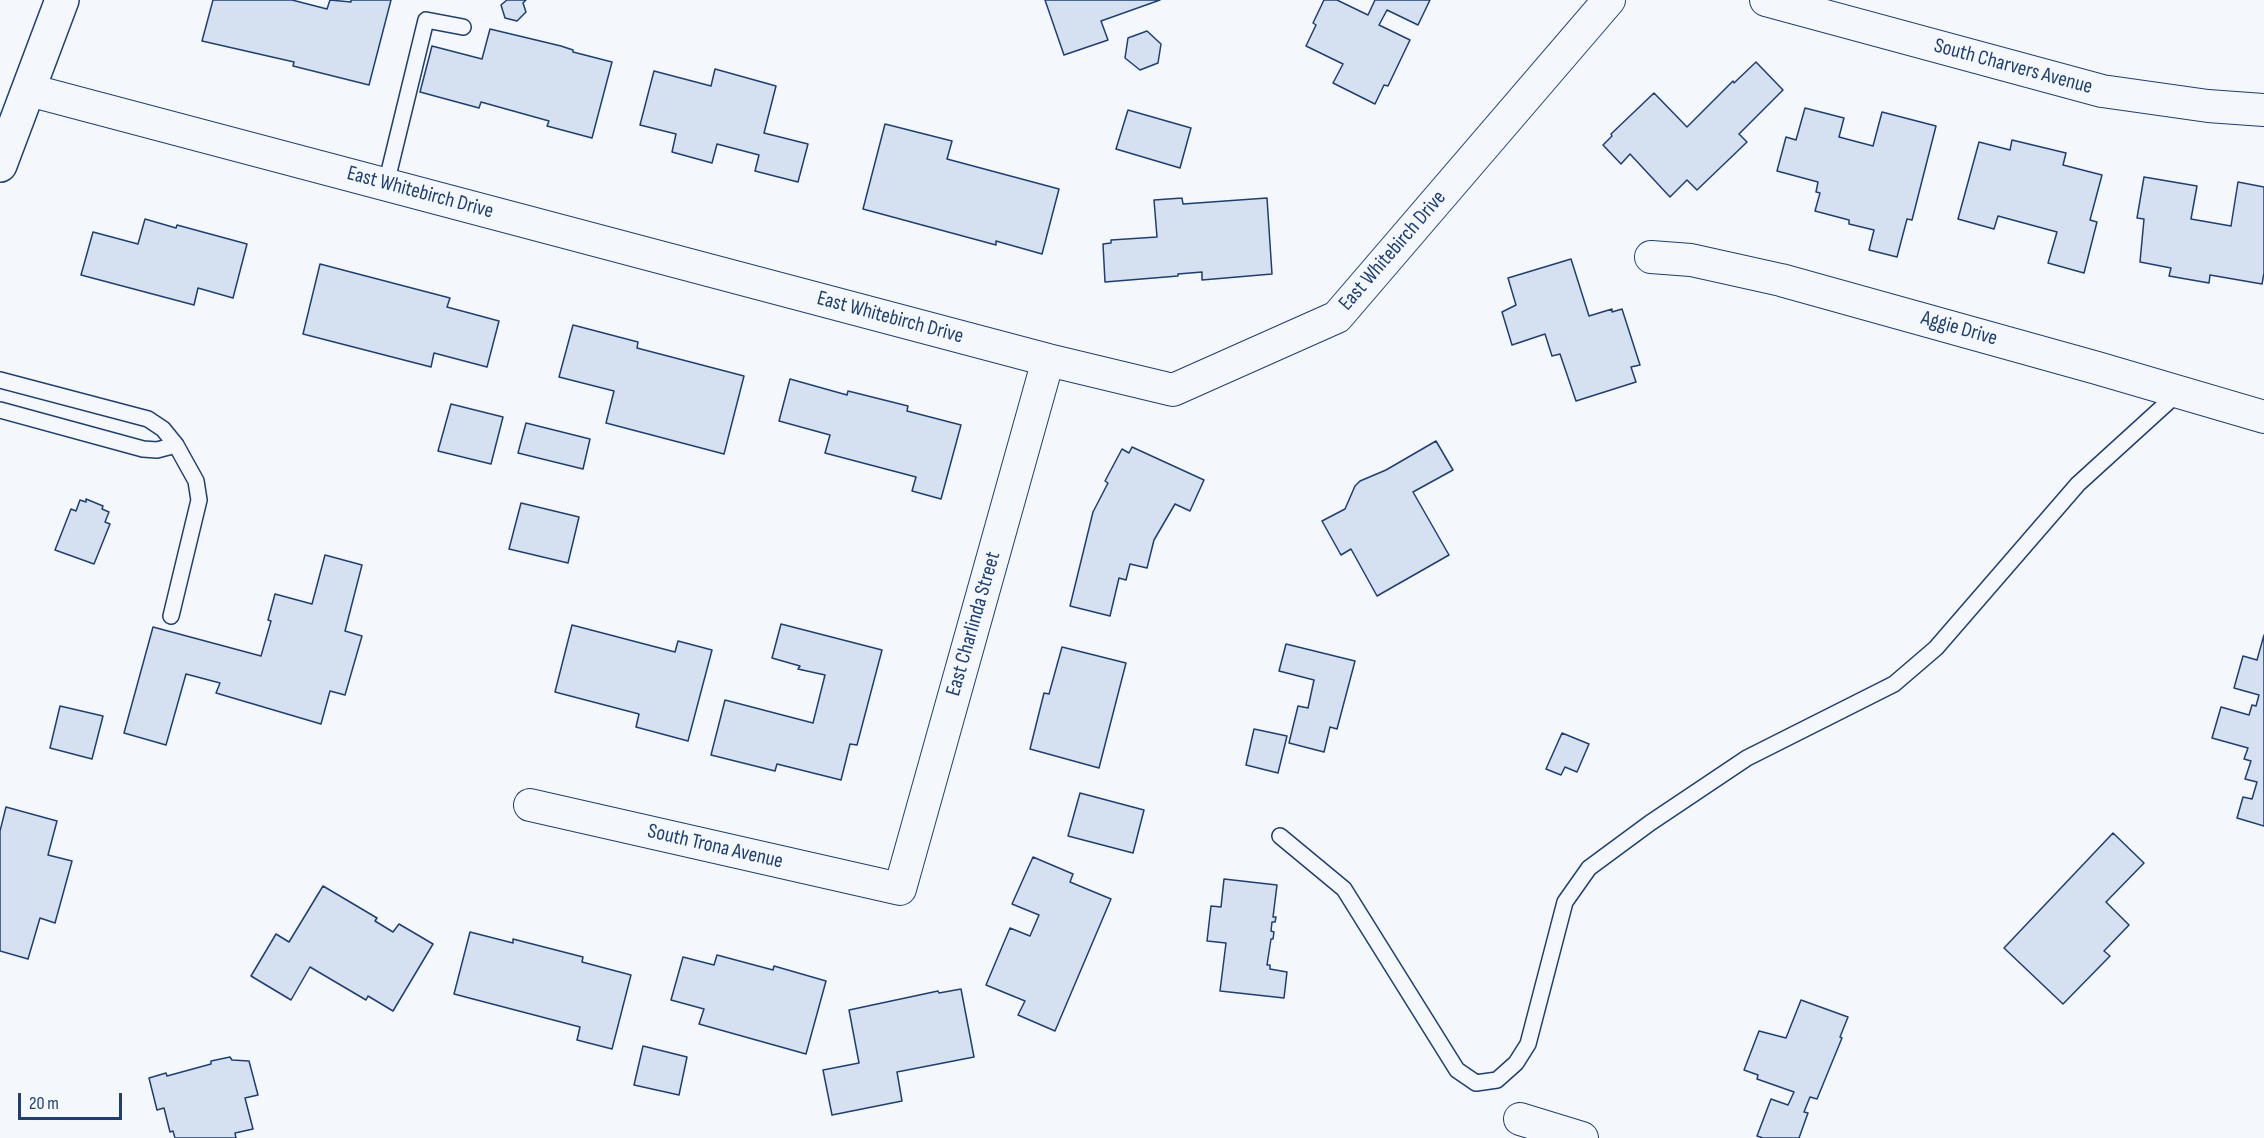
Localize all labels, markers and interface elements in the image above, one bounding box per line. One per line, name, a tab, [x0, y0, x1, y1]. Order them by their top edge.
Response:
street label: South Charvers Avenue	[1931, 34, 2095, 100]
street label: East Whitebirch Drive	[344, 161, 496, 225]
street label: East Whitebirch Drive	[1334, 186, 1452, 316]
street label: East Whitebirch Drive	[814, 286, 966, 350]
street label: Aggie Drive	[1918, 306, 2000, 352]
street label: East Charlinda Street	[941, 549, 1007, 699]
street label: South Trona Avenue	[645, 819, 785, 875]
scale bar	[21, 1081, 124, 1119]
text: 20 m	[29, 1093, 59, 1114]

